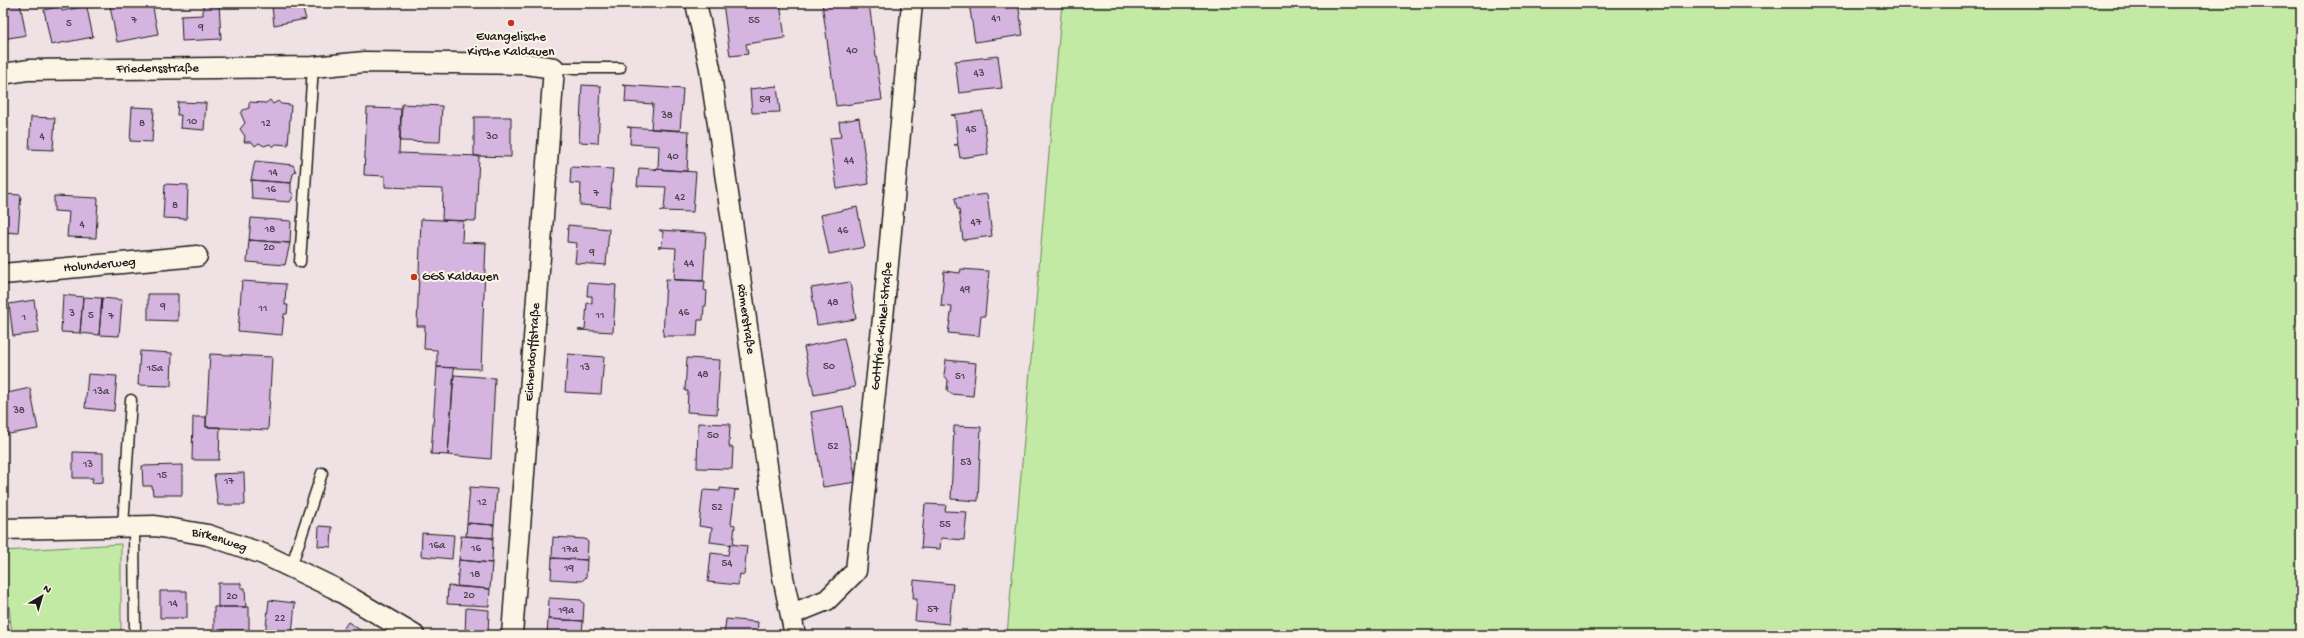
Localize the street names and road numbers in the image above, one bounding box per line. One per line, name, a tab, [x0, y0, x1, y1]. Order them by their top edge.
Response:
street label: Friedensstraße	[115, 61, 199, 77]
street label: Holunderweg	[63, 254, 136, 276]
street label: Gottfried-Kinkel-Straße	[868, 261, 896, 391]
street label: Römerstraße	[734, 283, 758, 355]
street label: Eichendorffstraße	[522, 302, 544, 402]
street label: Birkenweg	[190, 525, 249, 555]

